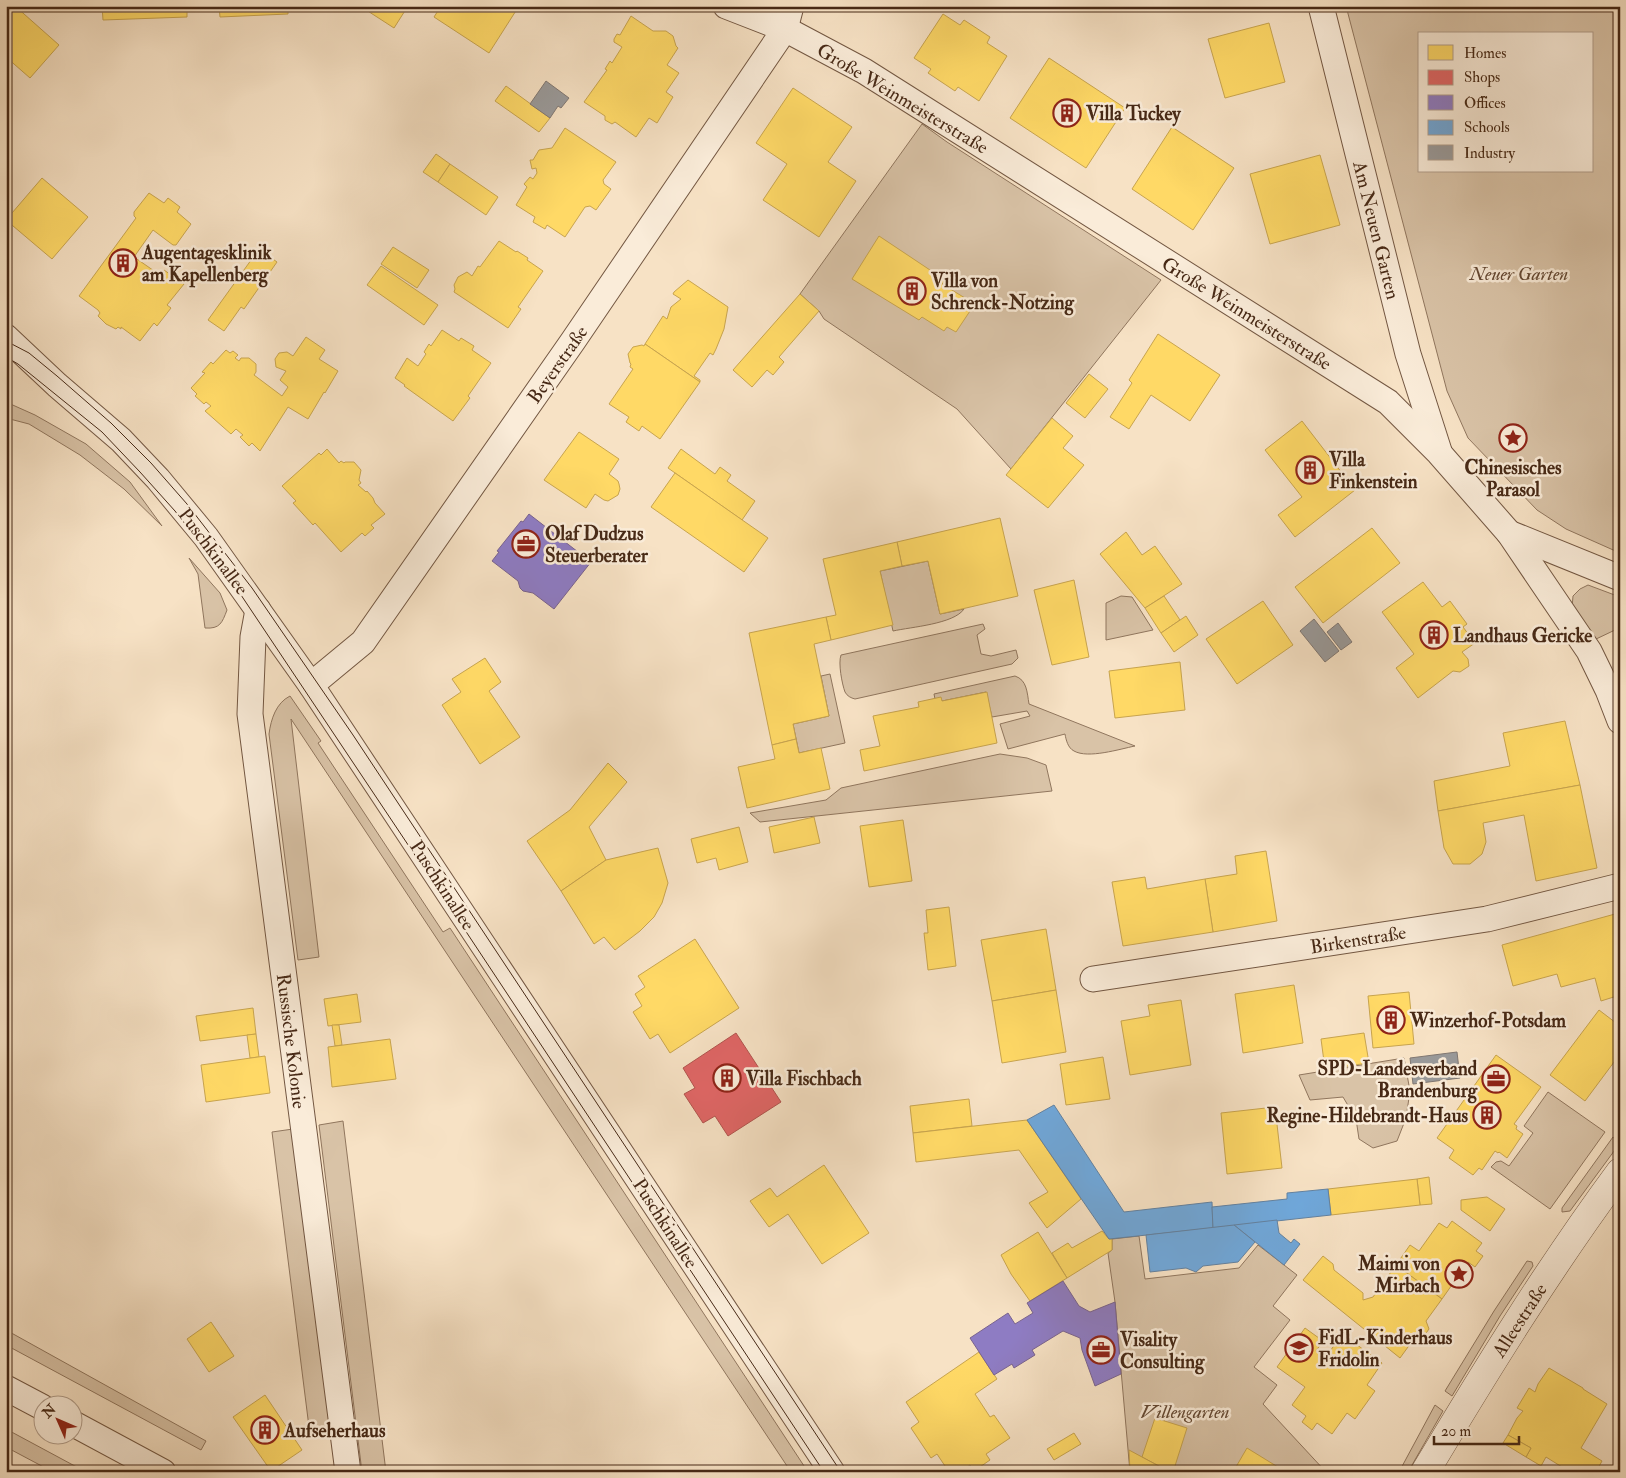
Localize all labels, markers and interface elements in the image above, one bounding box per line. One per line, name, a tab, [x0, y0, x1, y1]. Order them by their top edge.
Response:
legend	[1418, 32, 1594, 172]
street label: Große Weinmeisterstraße	[812, 38, 993, 160]
text: Homes	[1464, 44, 1506, 63]
text: Shops	[1464, 68, 1500, 88]
text: Offices	[1464, 94, 1506, 113]
building icon: Villa Tuckey	[1052, 98, 1082, 128]
place label: Villa Tuckey	[1085, 102, 1181, 127]
text: Schools	[1464, 118, 1510, 137]
text: Industry	[1464, 144, 1515, 163]
street label: Am Neuen Garten	[1347, 158, 1405, 302]
place label: Augentagesklinik am Kapellenberg	[141, 241, 272, 288]
building icon: Augentagesklinik am Kapellenberg	[108, 248, 138, 278]
street label: Große Weinmeisterstraße	[1157, 252, 1336, 376]
park label: Neuer Garten	[1469, 262, 1568, 286]
place label: Villa von Schrenck-Notzing	[930, 269, 1075, 316]
building icon: Villa von Schrenck-Notzing	[897, 276, 927, 306]
street label: Beyerstraße	[522, 321, 593, 408]
place icon: Chinesisches Parasol	[1498, 423, 1528, 453]
place label: Villa Finkenstein	[1328, 448, 1418, 494]
building icon: Villa Finkenstein	[1295, 455, 1325, 485]
place label: Chinesisches Parasol	[1465, 456, 1562, 502]
street label: Puschkinallee	[173, 503, 254, 600]
place label: Olaf Dudzus Steuerberater	[545, 522, 649, 568]
office icon: Olaf Dudzus Steuerberater	[511, 529, 541, 559]
building icon: Landhaus Gericke	[1419, 620, 1449, 650]
place label: Landhaus Gericke	[1453, 624, 1592, 648]
street label: Puschkinallee	[404, 836, 480, 935]
street label: Birkenstraße	[1309, 921, 1408, 959]
street label: Russische Kolonie	[271, 972, 311, 1110]
building icon: Winzerhof-Potsdam	[1376, 1005, 1406, 1035]
place label: Winzerhof-Potsdam	[1409, 1009, 1566, 1033]
place label: SPD-Landesverband Brandenburg	[1317, 1057, 1478, 1104]
building icon: Villa Fischbach	[712, 1063, 742, 1093]
office icon: SPD-Landesverband Brandenburg	[1481, 1064, 1511, 1094]
place label: Villa Fischbach	[745, 1067, 862, 1091]
building icon: Regine-Hildebrandt-Haus	[1472, 1100, 1502, 1130]
place label: Regine-Hildebrandt-Haus	[1267, 1104, 1468, 1129]
street label: Puschkinallee	[627, 1174, 703, 1273]
place label: Maimi von Mirbach	[1357, 1252, 1440, 1298]
place icon: Maimi von Mirbach	[1444, 1259, 1474, 1289]
street label: Alleestraße	[1487, 1279, 1553, 1363]
place label: FidL-Kinderhaus Fridolin	[1318, 1326, 1453, 1372]
place label: Visality Consulting	[1119, 1328, 1205, 1375]
school or university icon: FidL-Kinderhaus Fridolin	[1284, 1333, 1314, 1363]
office icon: Visality Consulting	[1086, 1335, 1116, 1365]
north arrow	[32, 1396, 82, 1446]
text: N	[38, 1400, 60, 1422]
park label: Villengarten	[1140, 1400, 1230, 1424]
scale bar	[1434, 1413, 1518, 1445]
building icon: Aufseherhaus	[250, 1415, 280, 1445]
place label: Aufseherhaus	[283, 1419, 386, 1443]
text: 20 m	[1441, 1422, 1471, 1441]

